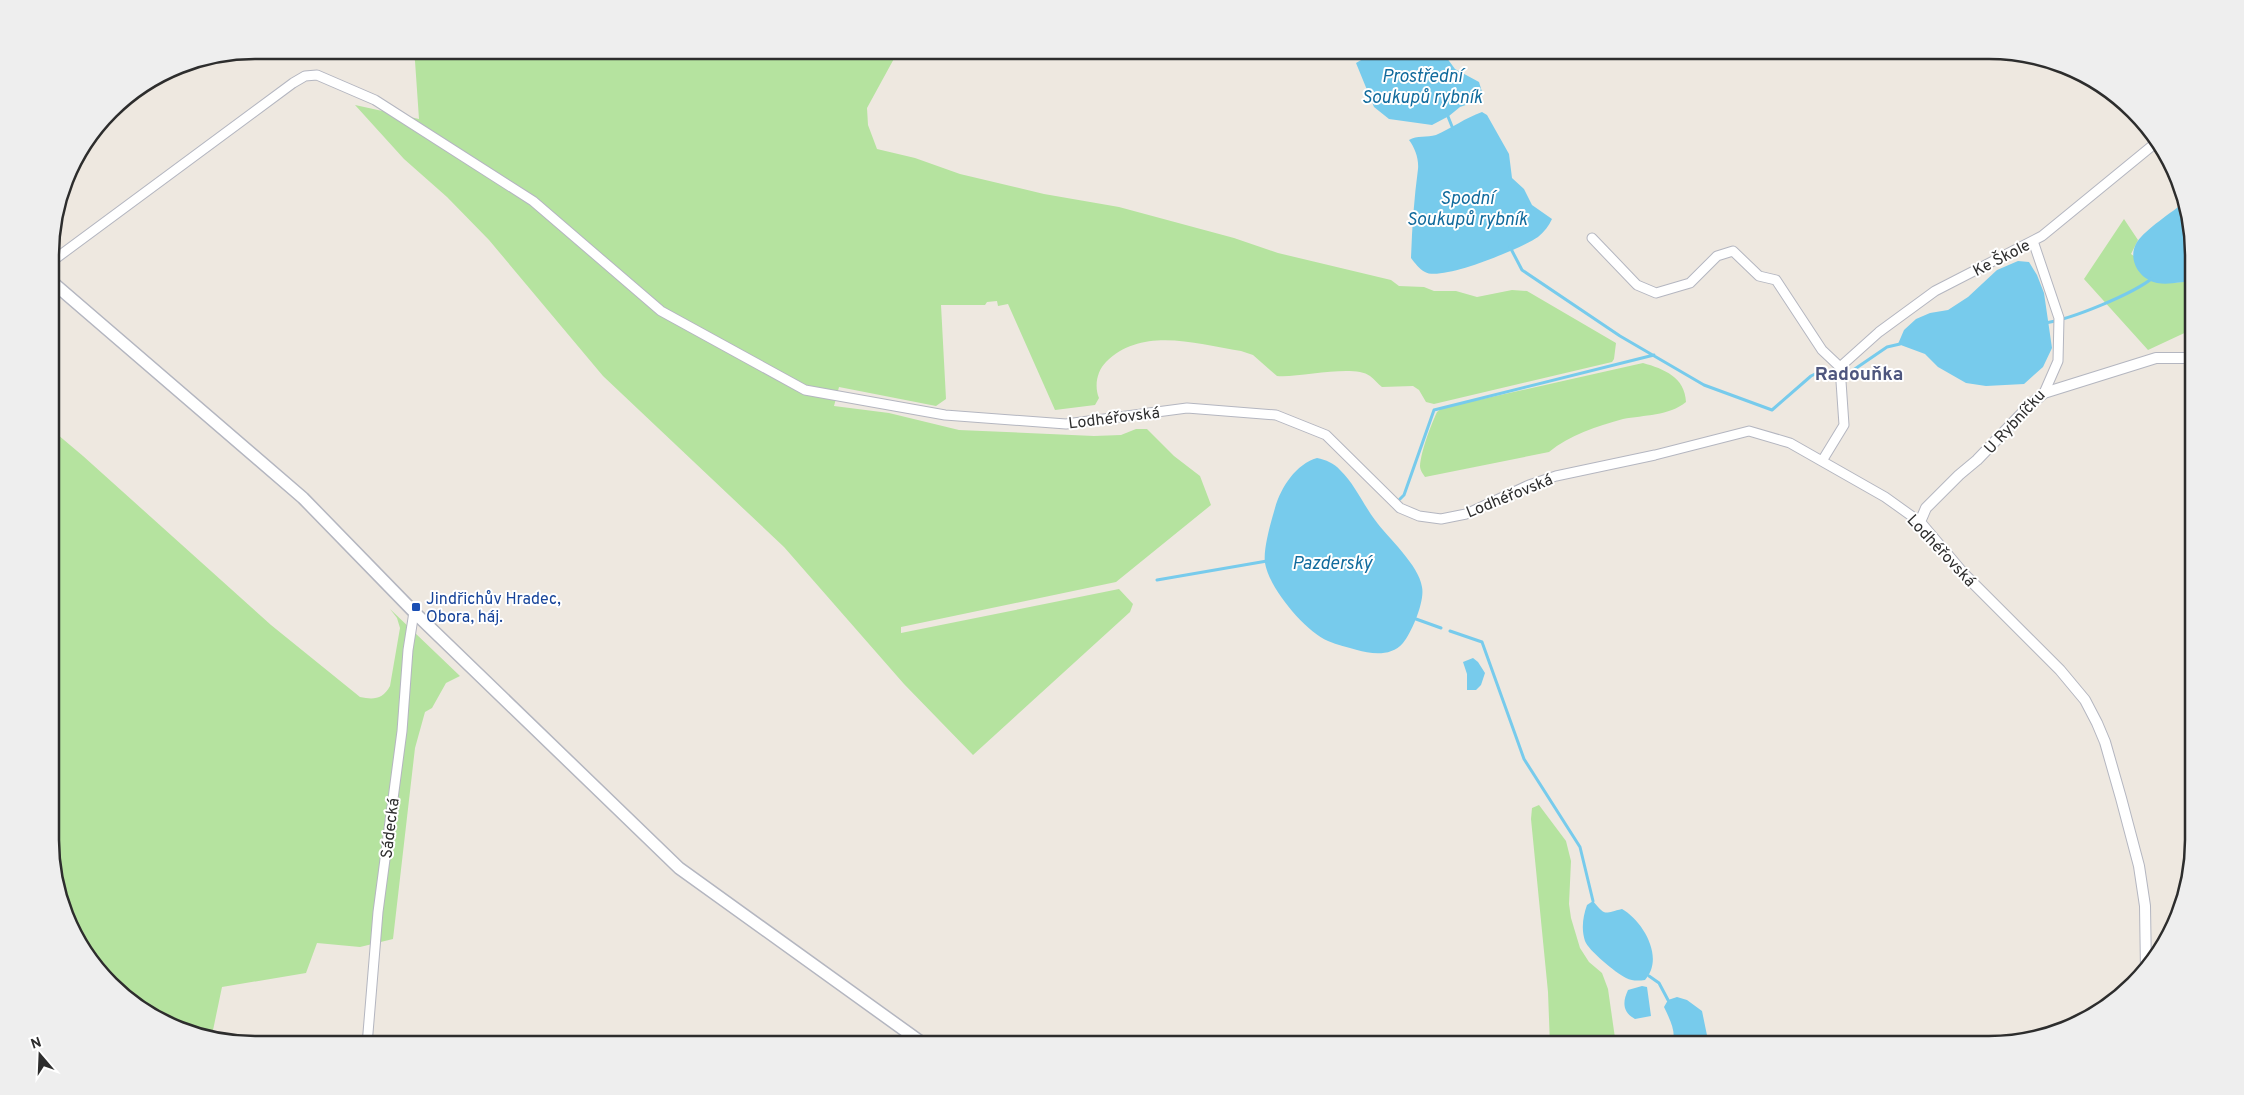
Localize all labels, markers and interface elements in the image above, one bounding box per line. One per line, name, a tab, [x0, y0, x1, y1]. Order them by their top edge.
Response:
water label: Prostřední Soukupů rybník	[1362, 66, 1483, 110]
water label: Spodní Soukupů rybník	[1407, 188, 1528, 232]
street label: Ke Škole	[1969, 234, 2034, 282]
district label: Radouňka	[1815, 363, 1903, 387]
street label: U Rybníčku	[1981, 386, 2050, 459]
street label: Lodhéřovská	[1067, 403, 1161, 435]
street label: Lodhéřovská	[1463, 470, 1556, 523]
street label: Lodhéřovská	[1902, 511, 1979, 592]
water label: Pazderský	[1292, 553, 1374, 576]
place label: Jindřichův Hradec, Obora, háj.	[426, 590, 561, 628]
marker: Jindřichův Hradec, Obora, háj.	[410, 601, 422, 613]
street label: Sádecká	[377, 797, 405, 860]
north arrow	[15, 1030, 65, 1080]
text: N	[29, 1034, 44, 1054]

